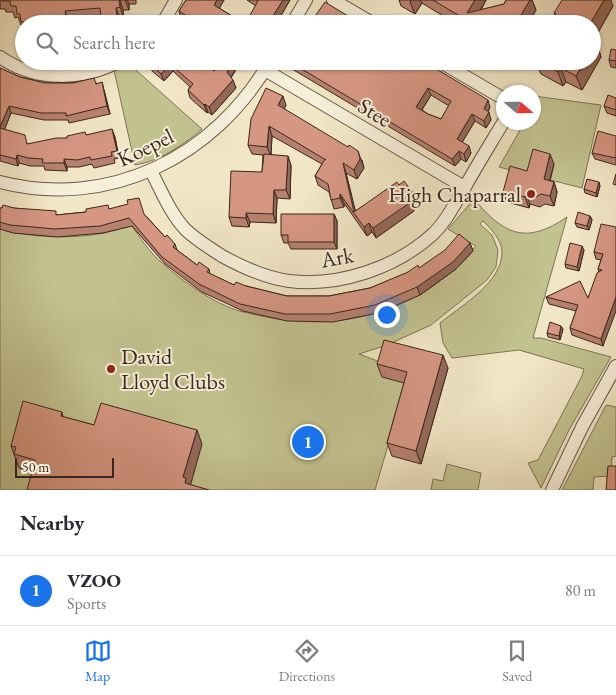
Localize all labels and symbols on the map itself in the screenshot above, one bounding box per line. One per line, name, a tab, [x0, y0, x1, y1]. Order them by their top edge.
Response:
north arrow	[496, 85, 541, 130]
street label: Stee	[353, 91, 397, 134]
street label: Koepel	[112, 121, 178, 174]
place label: High Chaparral	[388, 180, 521, 209]
marker: High Chaparral	[525, 188, 537, 200]
street label: Ark	[317, 240, 356, 275]
your location	[374, 302, 400, 328]
place label: David Lloyd Clubs	[121, 342, 225, 396]
marker: David Lloyd Clubs	[105, 363, 117, 375]
pin: 1	[292, 423, 324, 461]
scale bar	[15, 455, 114, 478]

